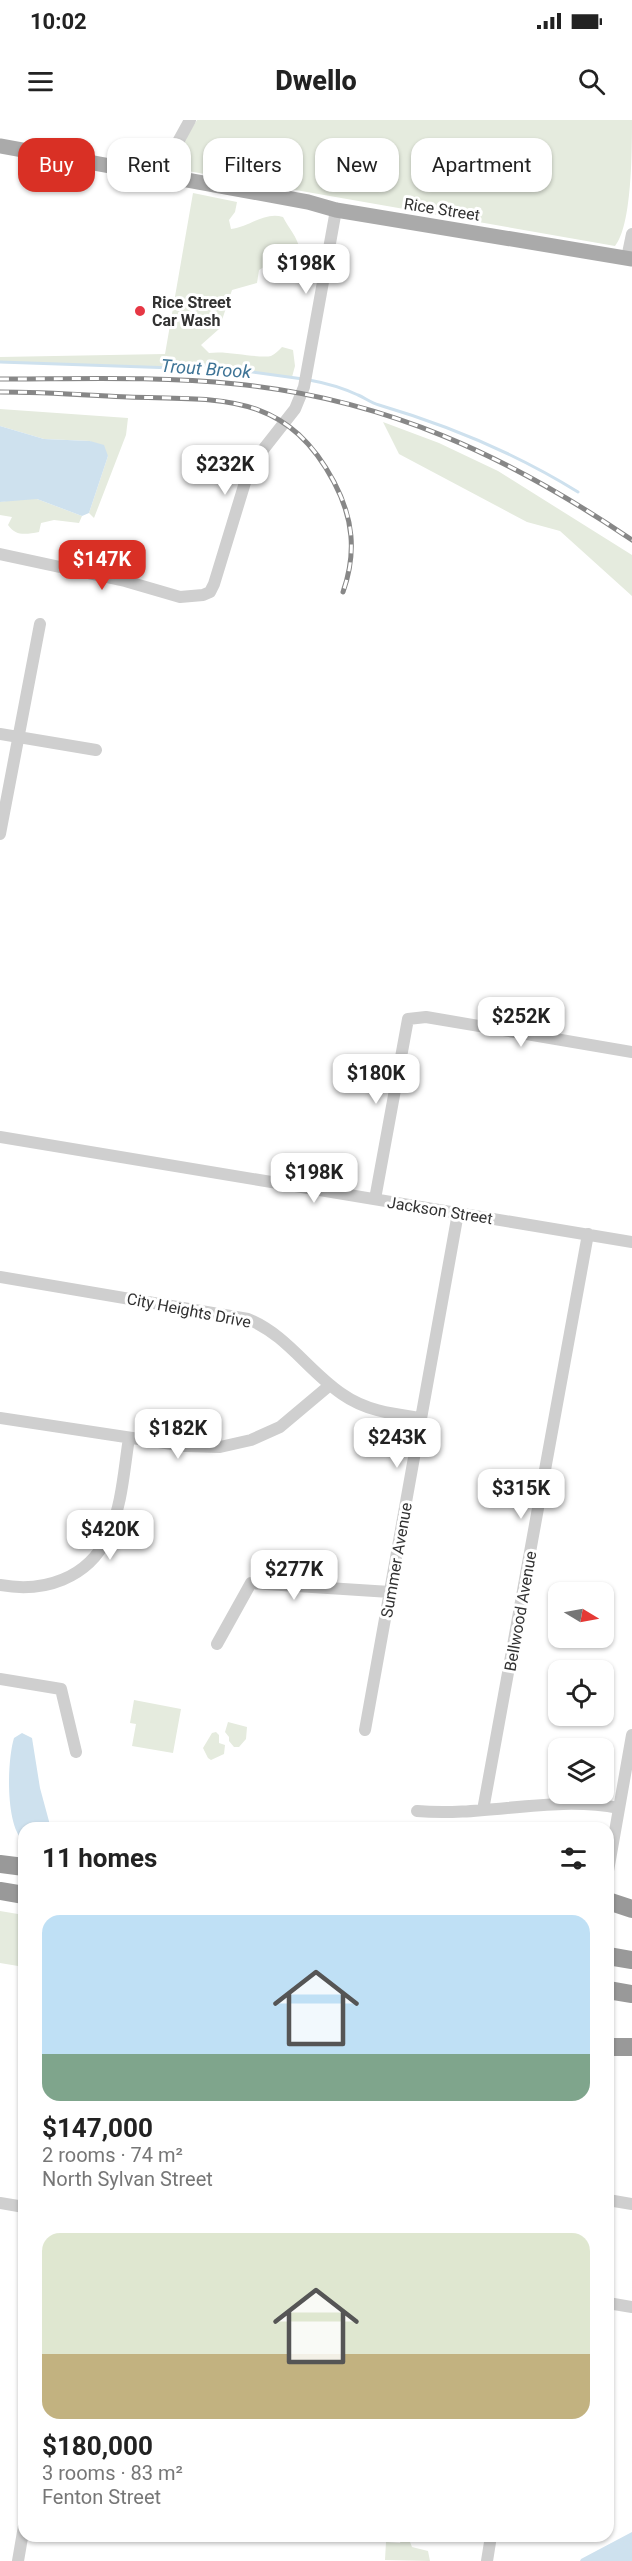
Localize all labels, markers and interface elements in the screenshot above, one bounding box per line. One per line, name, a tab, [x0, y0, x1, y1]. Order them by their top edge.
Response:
text: 10:02	[30, 9, 87, 34]
icon: menu	[24, 65, 57, 98]
text: Dwello	[275, 65, 357, 97]
icon: search	[575, 65, 608, 98]
chip: Buy	[18, 138, 95, 192]
chip: Rent	[107, 138, 191, 192]
chip: Filters	[203, 138, 303, 192]
chip: New	[315, 138, 399, 192]
chip: Apartment	[411, 138, 552, 192]
street label: Rice Street	[403, 194, 481, 225]
pin: $198K	[264, 244, 348, 295]
text: $198K	[277, 251, 335, 275]
place label: Rice Street Car Wash	[152, 293, 232, 330]
marker: Rice Street Car Wash	[133, 304, 147, 318]
water label: Trout Brook	[160, 355, 253, 382]
pin: $232K	[183, 445, 267, 496]
text: $232K	[196, 452, 254, 476]
pin: $147K	[60, 540, 144, 591]
text: $147K	[73, 547, 131, 571]
pin: $252K	[479, 997, 563, 1048]
text: $252K	[492, 1004, 550, 1028]
pin: $180K	[334, 1054, 418, 1105]
text: $180K	[347, 1061, 405, 1085]
pin: $198K	[272, 1153, 356, 1204]
text: $198K	[285, 1160, 343, 1184]
street label: Jackson Street	[386, 1193, 494, 1228]
street label: City Heights Drive	[125, 1289, 253, 1332]
pin: $182K	[136, 1409, 220, 1460]
text: $182K	[149, 1416, 207, 1440]
pin: $243K	[355, 1418, 439, 1469]
text: $243K	[368, 1425, 426, 1449]
pin: $315K	[479, 1469, 563, 1520]
text: $315K	[492, 1476, 550, 1500]
street label: Summer Avenue	[377, 1501, 416, 1619]
pin: $420K	[68, 1510, 152, 1561]
text: $420K	[81, 1517, 139, 1541]
street label: Bellwood Avenue	[501, 1549, 540, 1673]
pin: $277K	[252, 1550, 336, 1601]
text: $277K	[265, 1557, 323, 1581]
north arrow	[548, 1582, 614, 1648]
map controls	[548, 1582, 614, 1804]
button: locate	[548, 1660, 614, 1726]
button: layers	[548, 1738, 614, 1804]
icon: filters	[557, 1842, 590, 1875]
text: 11 homes	[42, 1843, 157, 1873]
icon: home	[262, 1954, 370, 2062]
text: $147,000	[42, 2113, 153, 2143]
text: 2 rooms · 74 m²	[42, 2143, 183, 2167]
text: North Sylvan Street	[42, 2167, 213, 2191]
icon: home	[262, 2272, 370, 2380]
text: $180,000	[42, 2431, 153, 2461]
text: 3 rooms · 83 m²	[42, 2461, 183, 2485]
text: Fenton Street	[42, 2485, 161, 2509]

